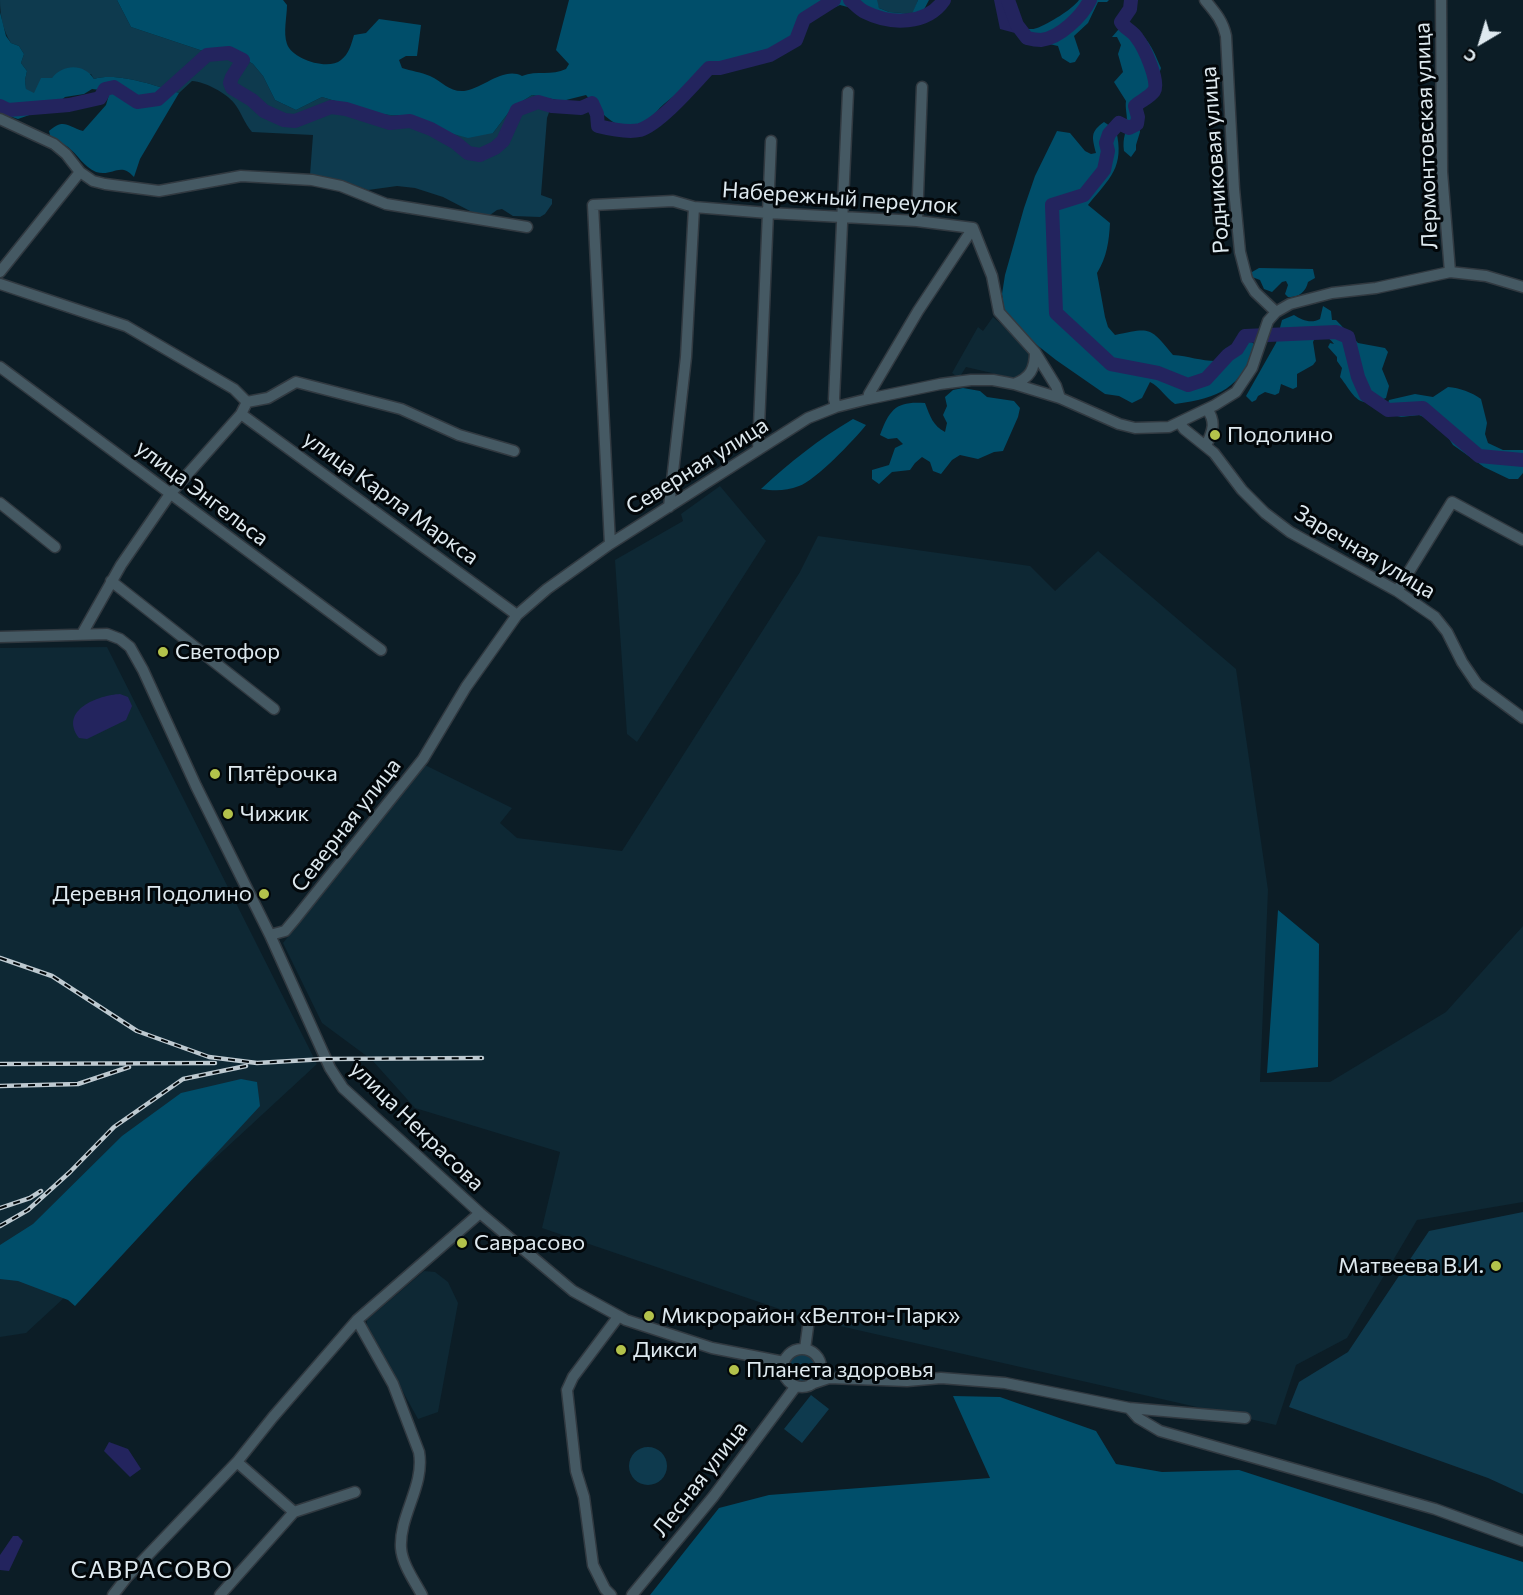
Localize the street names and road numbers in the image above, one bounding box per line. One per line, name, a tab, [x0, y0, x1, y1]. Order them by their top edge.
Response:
street label: Лермонтовская улица	[1409, 22, 1443, 250]
street label: Родниковая улица	[1195, 65, 1235, 255]
street label: Набережный переулок	[721, 177, 959, 219]
street label: Северная улица	[621, 412, 773, 520]
street label: улица Карла Маркса	[298, 425, 484, 571]
street label: улица Энгельса	[130, 434, 274, 552]
street label: Заречная улица	[1290, 499, 1440, 605]
street label: Северная улица	[286, 753, 406, 897]
street label: улица Некрасова	[345, 1056, 489, 1196]
street label: Лесная улица	[647, 1416, 753, 1542]

